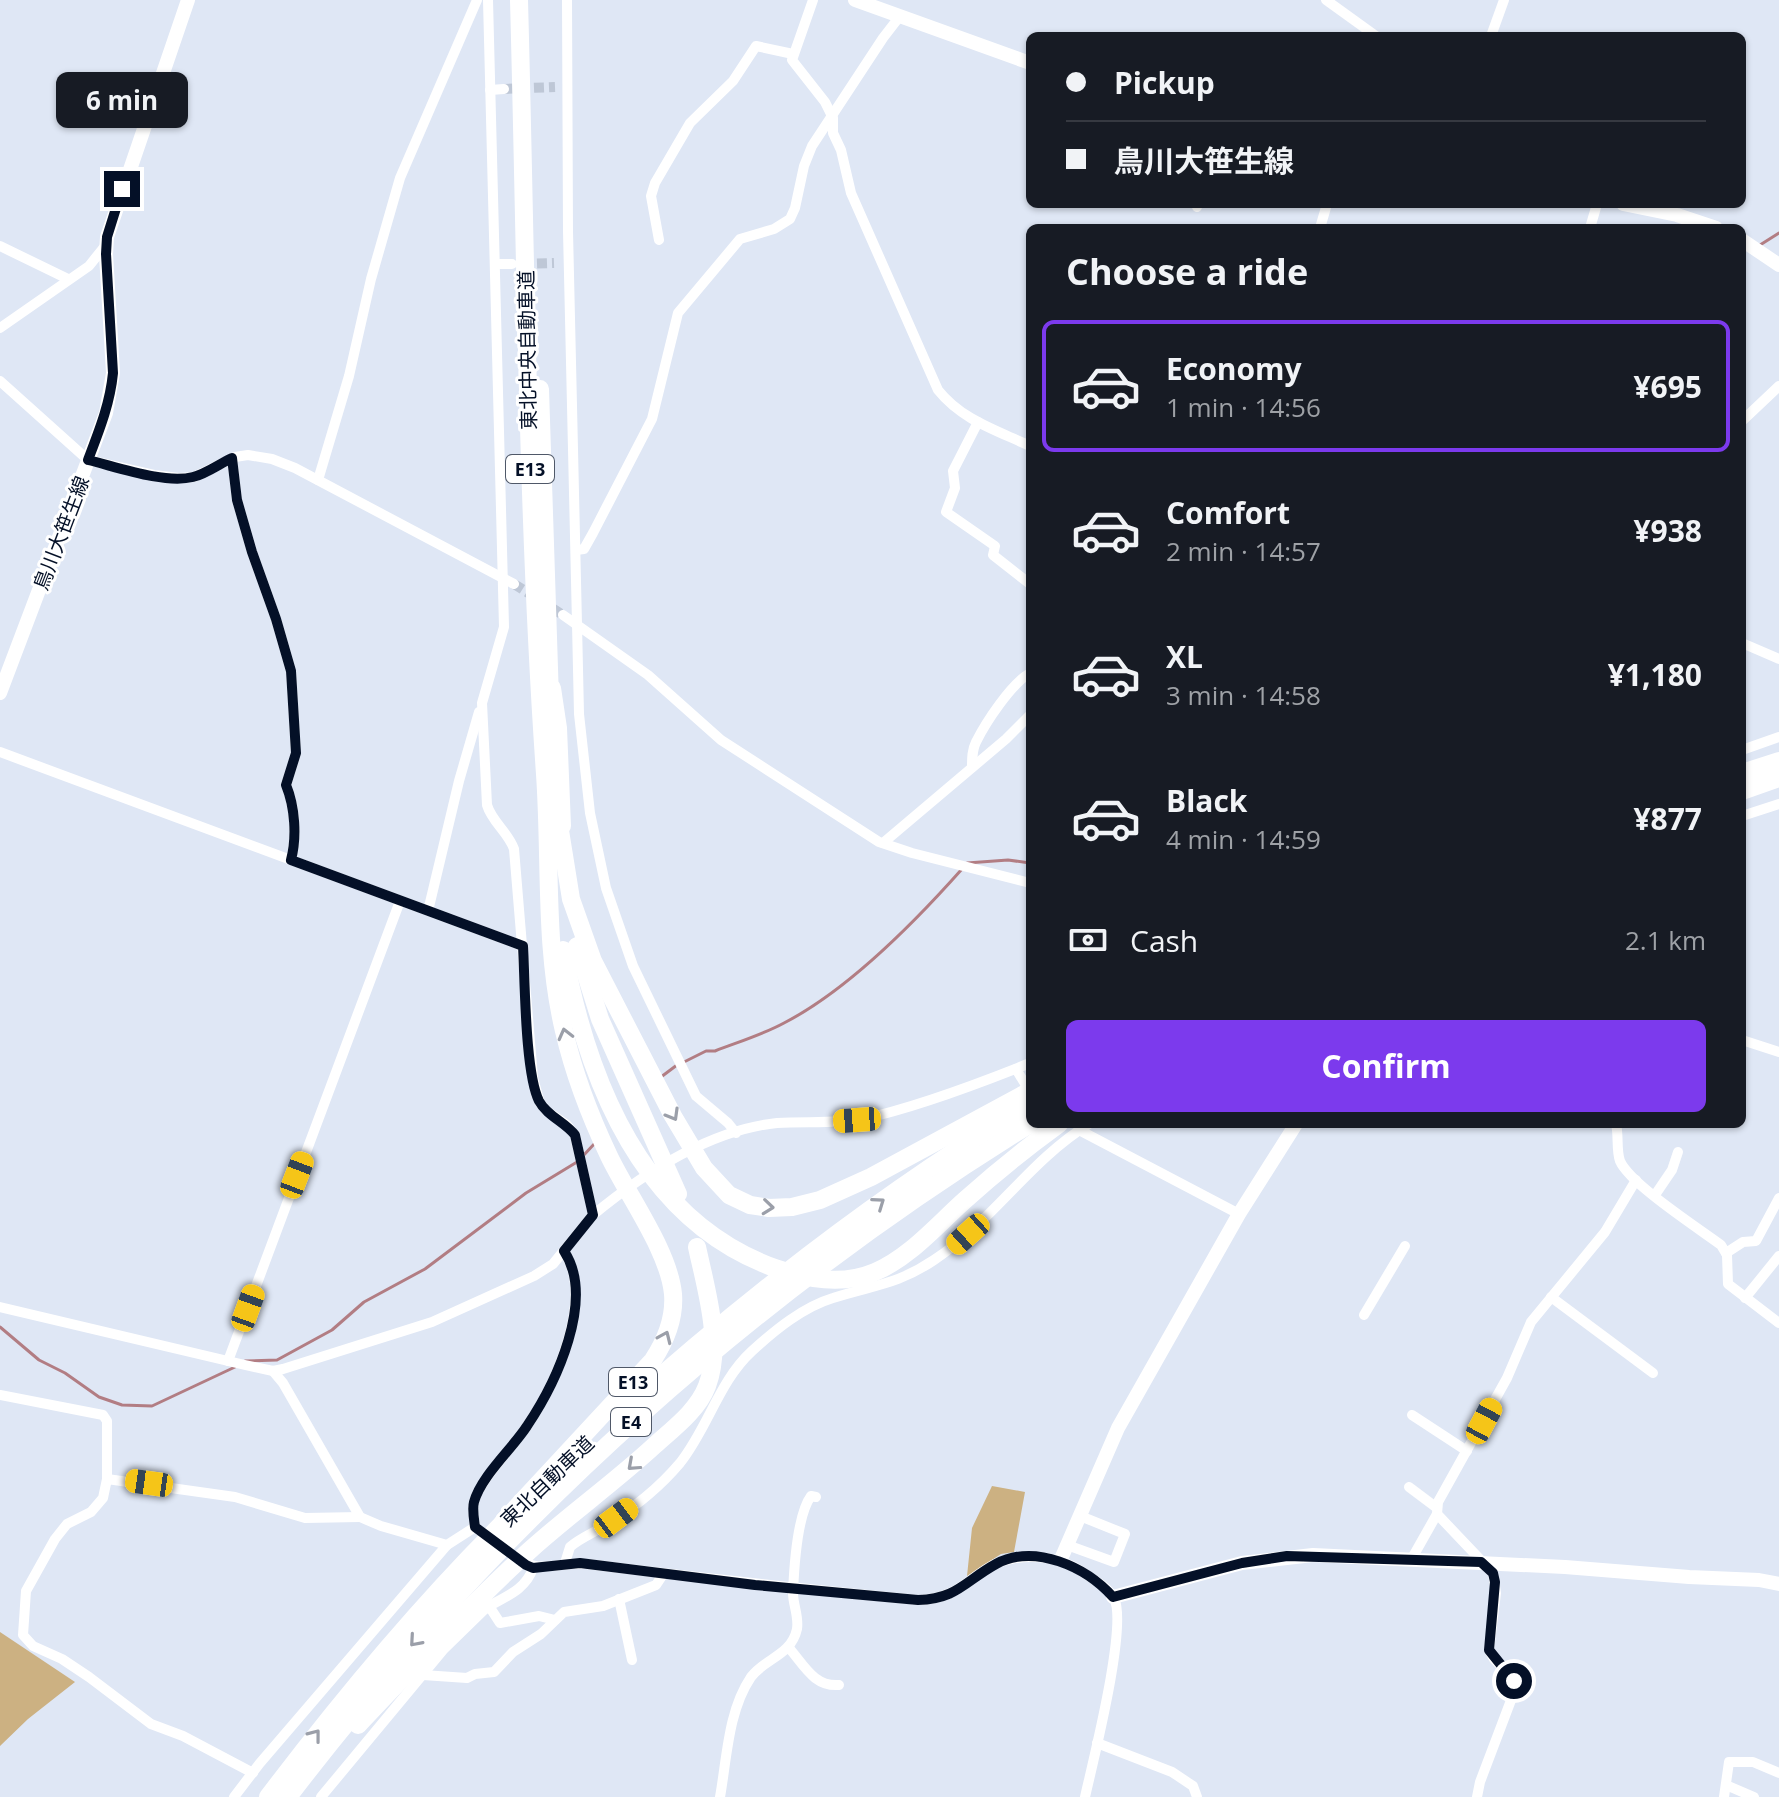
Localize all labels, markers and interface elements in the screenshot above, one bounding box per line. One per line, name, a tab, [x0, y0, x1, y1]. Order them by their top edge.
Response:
text: Pickup	[1114, 62, 1215, 103]
callout: 6 min	[56, 73, 188, 129]
text: 6 min	[86, 82, 158, 118]
text: 鳥川大笹生線	[1114, 140, 1294, 181]
route end	[104, 171, 140, 207]
text: Choose a ride	[1066, 247, 1308, 296]
street label: 東北中央自動車道	[512, 270, 542, 430]
text: Economy	[1166, 348, 1302, 389]
icon: car	[1070, 350, 1142, 422]
text: ¥695	[1633, 366, 1702, 407]
text: 1 min · 14:56	[1166, 389, 1321, 425]
road number: E13	[506, 455, 554, 483]
street label: 鳥川大笹生線	[27, 472, 95, 594]
text: Comfort	[1166, 492, 1290, 533]
icon: car	[1070, 494, 1142, 566]
text: ¥938	[1633, 510, 1702, 551]
text: 2 min · 14:57	[1166, 533, 1321, 569]
text: XL	[1166, 636, 1203, 677]
icon: car	[1070, 638, 1142, 710]
text: ¥1,180	[1608, 654, 1702, 695]
text: 3 min · 14:58	[1166, 677, 1321, 713]
text: Black	[1166, 780, 1247, 821]
icon: car	[1070, 782, 1142, 854]
text: ¥877	[1633, 798, 1702, 839]
text: 4 min · 14:59	[1166, 821, 1321, 857]
icon: cash	[1066, 918, 1110, 962]
text: Cash	[1130, 920, 1198, 961]
text: 2.1 km	[1625, 922, 1706, 958]
button: Confirm	[1066, 1020, 1706, 1112]
one-way arrow	[558, 1027, 575, 1041]
one-way arrow	[663, 1106, 679, 1120]
car	[832, 1106, 882, 1134]
car	[277, 1148, 317, 1202]
one-way arrow	[870, 1198, 884, 1213]
one-way arrow	[762, 1199, 775, 1216]
car	[942, 1209, 994, 1259]
car	[229, 1281, 267, 1335]
one-way arrow	[655, 1331, 671, 1346]
road number: E13	[609, 1368, 657, 1396]
car	[1462, 1394, 1506, 1448]
road number: E4	[611, 1408, 651, 1436]
street label: 東北自動車道	[494, 1430, 600, 1532]
one-way arrow	[628, 1455, 643, 1469]
car	[124, 1468, 174, 1498]
car	[590, 1494, 642, 1542]
one-way arrow	[411, 1631, 425, 1646]
route start	[1496, 1663, 1532, 1699]
one-way arrow	[306, 1729, 320, 1744]

